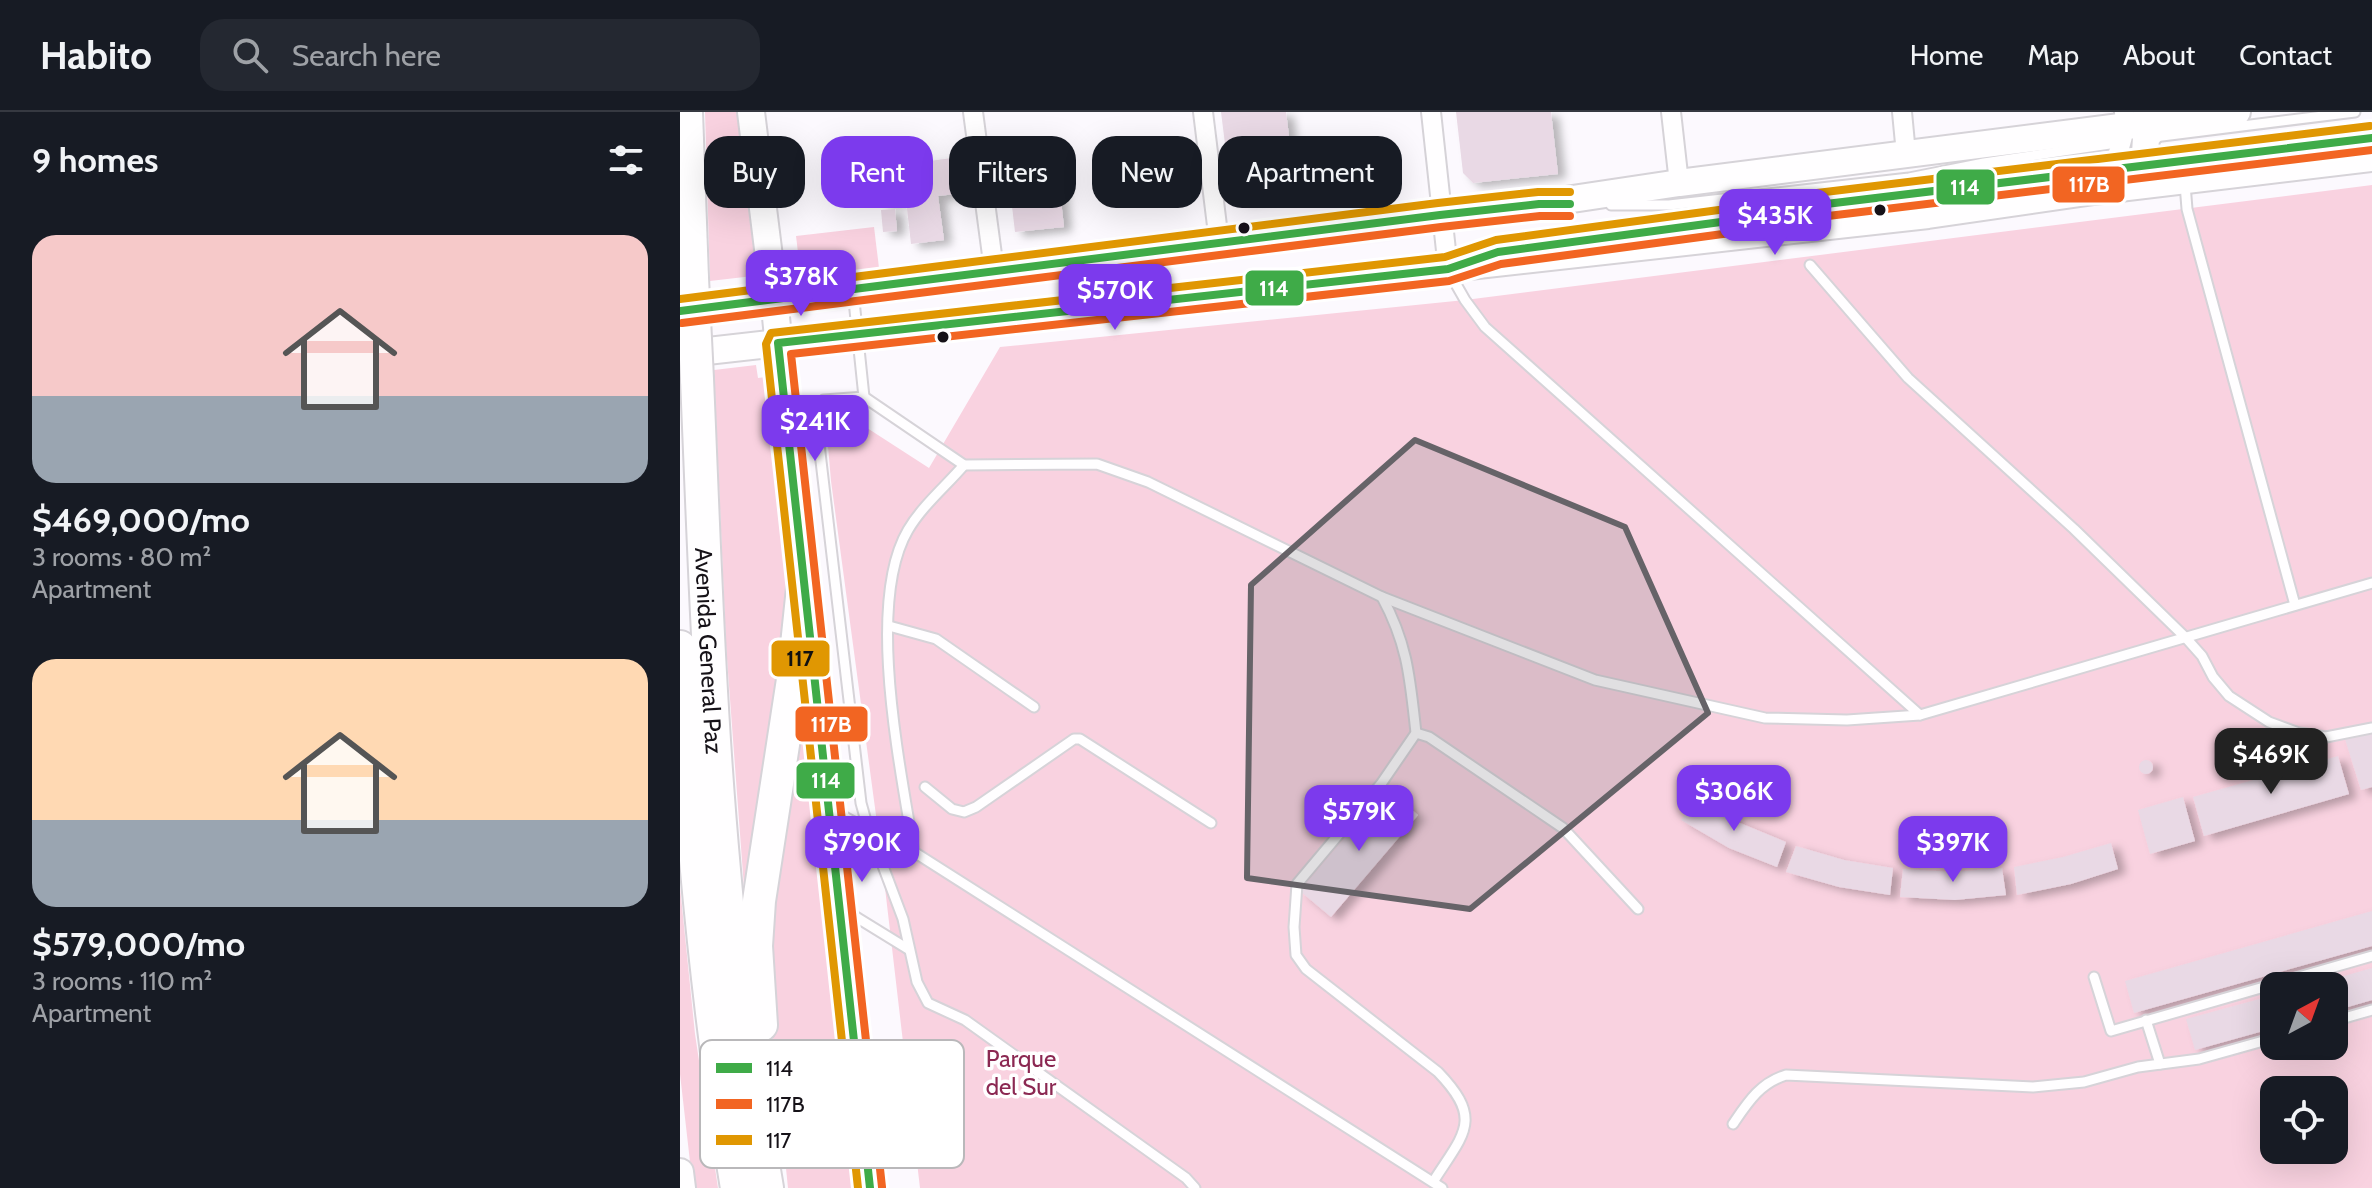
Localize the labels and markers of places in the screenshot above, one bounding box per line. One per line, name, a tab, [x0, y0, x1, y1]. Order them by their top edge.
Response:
pin: $435K	[1719, 189, 1831, 257]
unlabelled marker	[1872, 202, 1888, 218]
unlabelled marker	[1236, 220, 1252, 236]
pin: $378K	[745, 250, 857, 318]
pin: $570K	[1059, 264, 1171, 332]
unlabelled marker	[935, 329, 951, 345]
pin: $241K	[759, 395, 871, 463]
pin: $469K	[2215, 728, 2327, 796]
pin: $306K	[1678, 765, 1790, 833]
pin: $579K	[1303, 785, 1415, 853]
pin: $790K	[806, 816, 918, 884]
pin: $397K	[1897, 816, 2009, 884]

